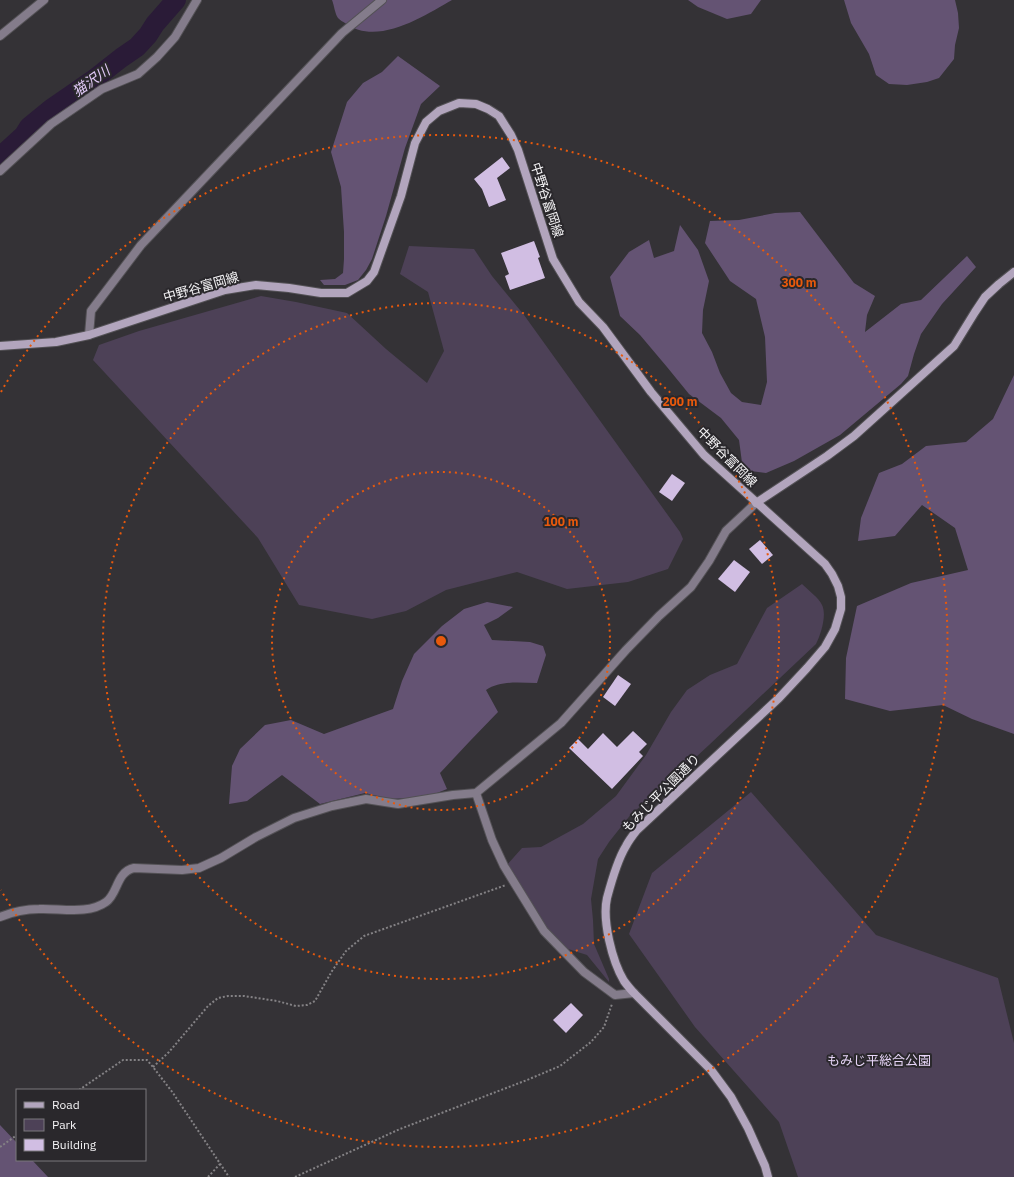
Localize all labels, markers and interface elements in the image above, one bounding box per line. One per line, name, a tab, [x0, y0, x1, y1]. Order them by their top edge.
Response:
water label: 猫沢川	[69, 60, 115, 100]
street label: 中野谷富岡線	[527, 160, 567, 240]
street label: 中野谷富岡線	[161, 268, 241, 306]
text: 300 m	[781, 275, 817, 290]
text: 200 m	[662, 394, 698, 409]
street label: 中野谷富岡線	[693, 423, 761, 491]
text: 100 m	[543, 514, 579, 529]
centre of rings	[434, 634, 448, 648]
street label: もみじ平公園通り	[618, 750, 704, 836]
park label: もみじ平総合公園	[827, 1052, 931, 1069]
legend	[16, 1089, 146, 1161]
text: Road	[52, 1097, 80, 1112]
text: Park	[52, 1117, 77, 1132]
text: Building	[52, 1137, 97, 1152]

